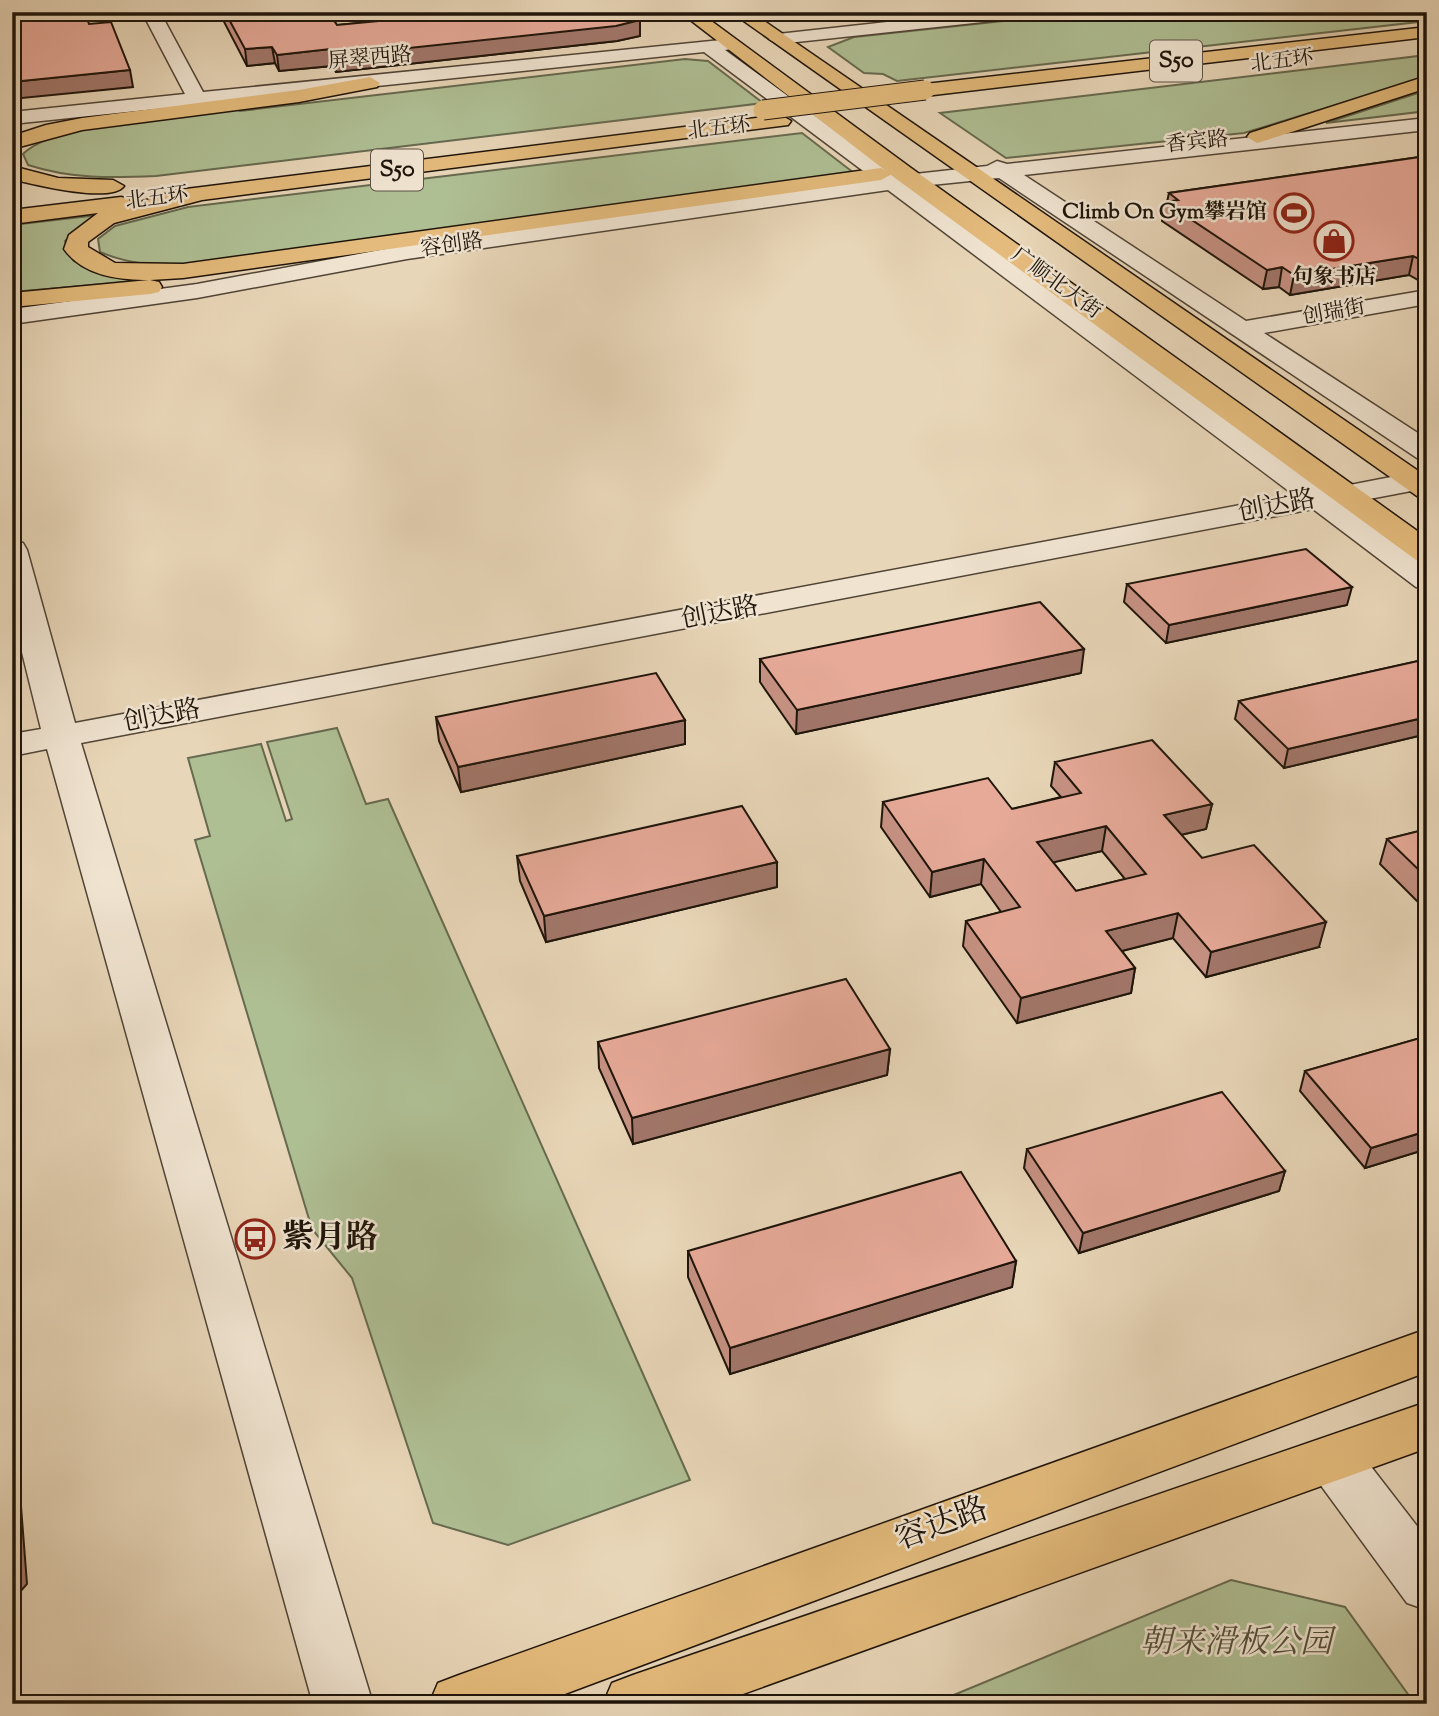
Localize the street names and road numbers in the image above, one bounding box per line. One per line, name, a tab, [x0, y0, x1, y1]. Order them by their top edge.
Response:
street label: 屏翠西路	[327, 40, 413, 78]
road number: S50	[1150, 40, 1202, 82]
street label: 北五环	[1249, 43, 1315, 81]
street label: 北五环	[686, 110, 752, 148]
street label: 香宾路	[1164, 125, 1230, 161]
road number: S50	[371, 150, 423, 190]
street label: 北五环	[124, 180, 190, 218]
street label: 容创路	[419, 227, 485, 265]
street label: 广顺北大街	[1005, 241, 1107, 327]
street label: 创瑞街	[1300, 293, 1368, 333]
street label: 创达路	[1235, 481, 1319, 533]
street label: 创达路	[678, 588, 762, 640]
street label: 创达路	[120, 691, 204, 743]
street label: 容达路	[889, 1487, 995, 1563]

